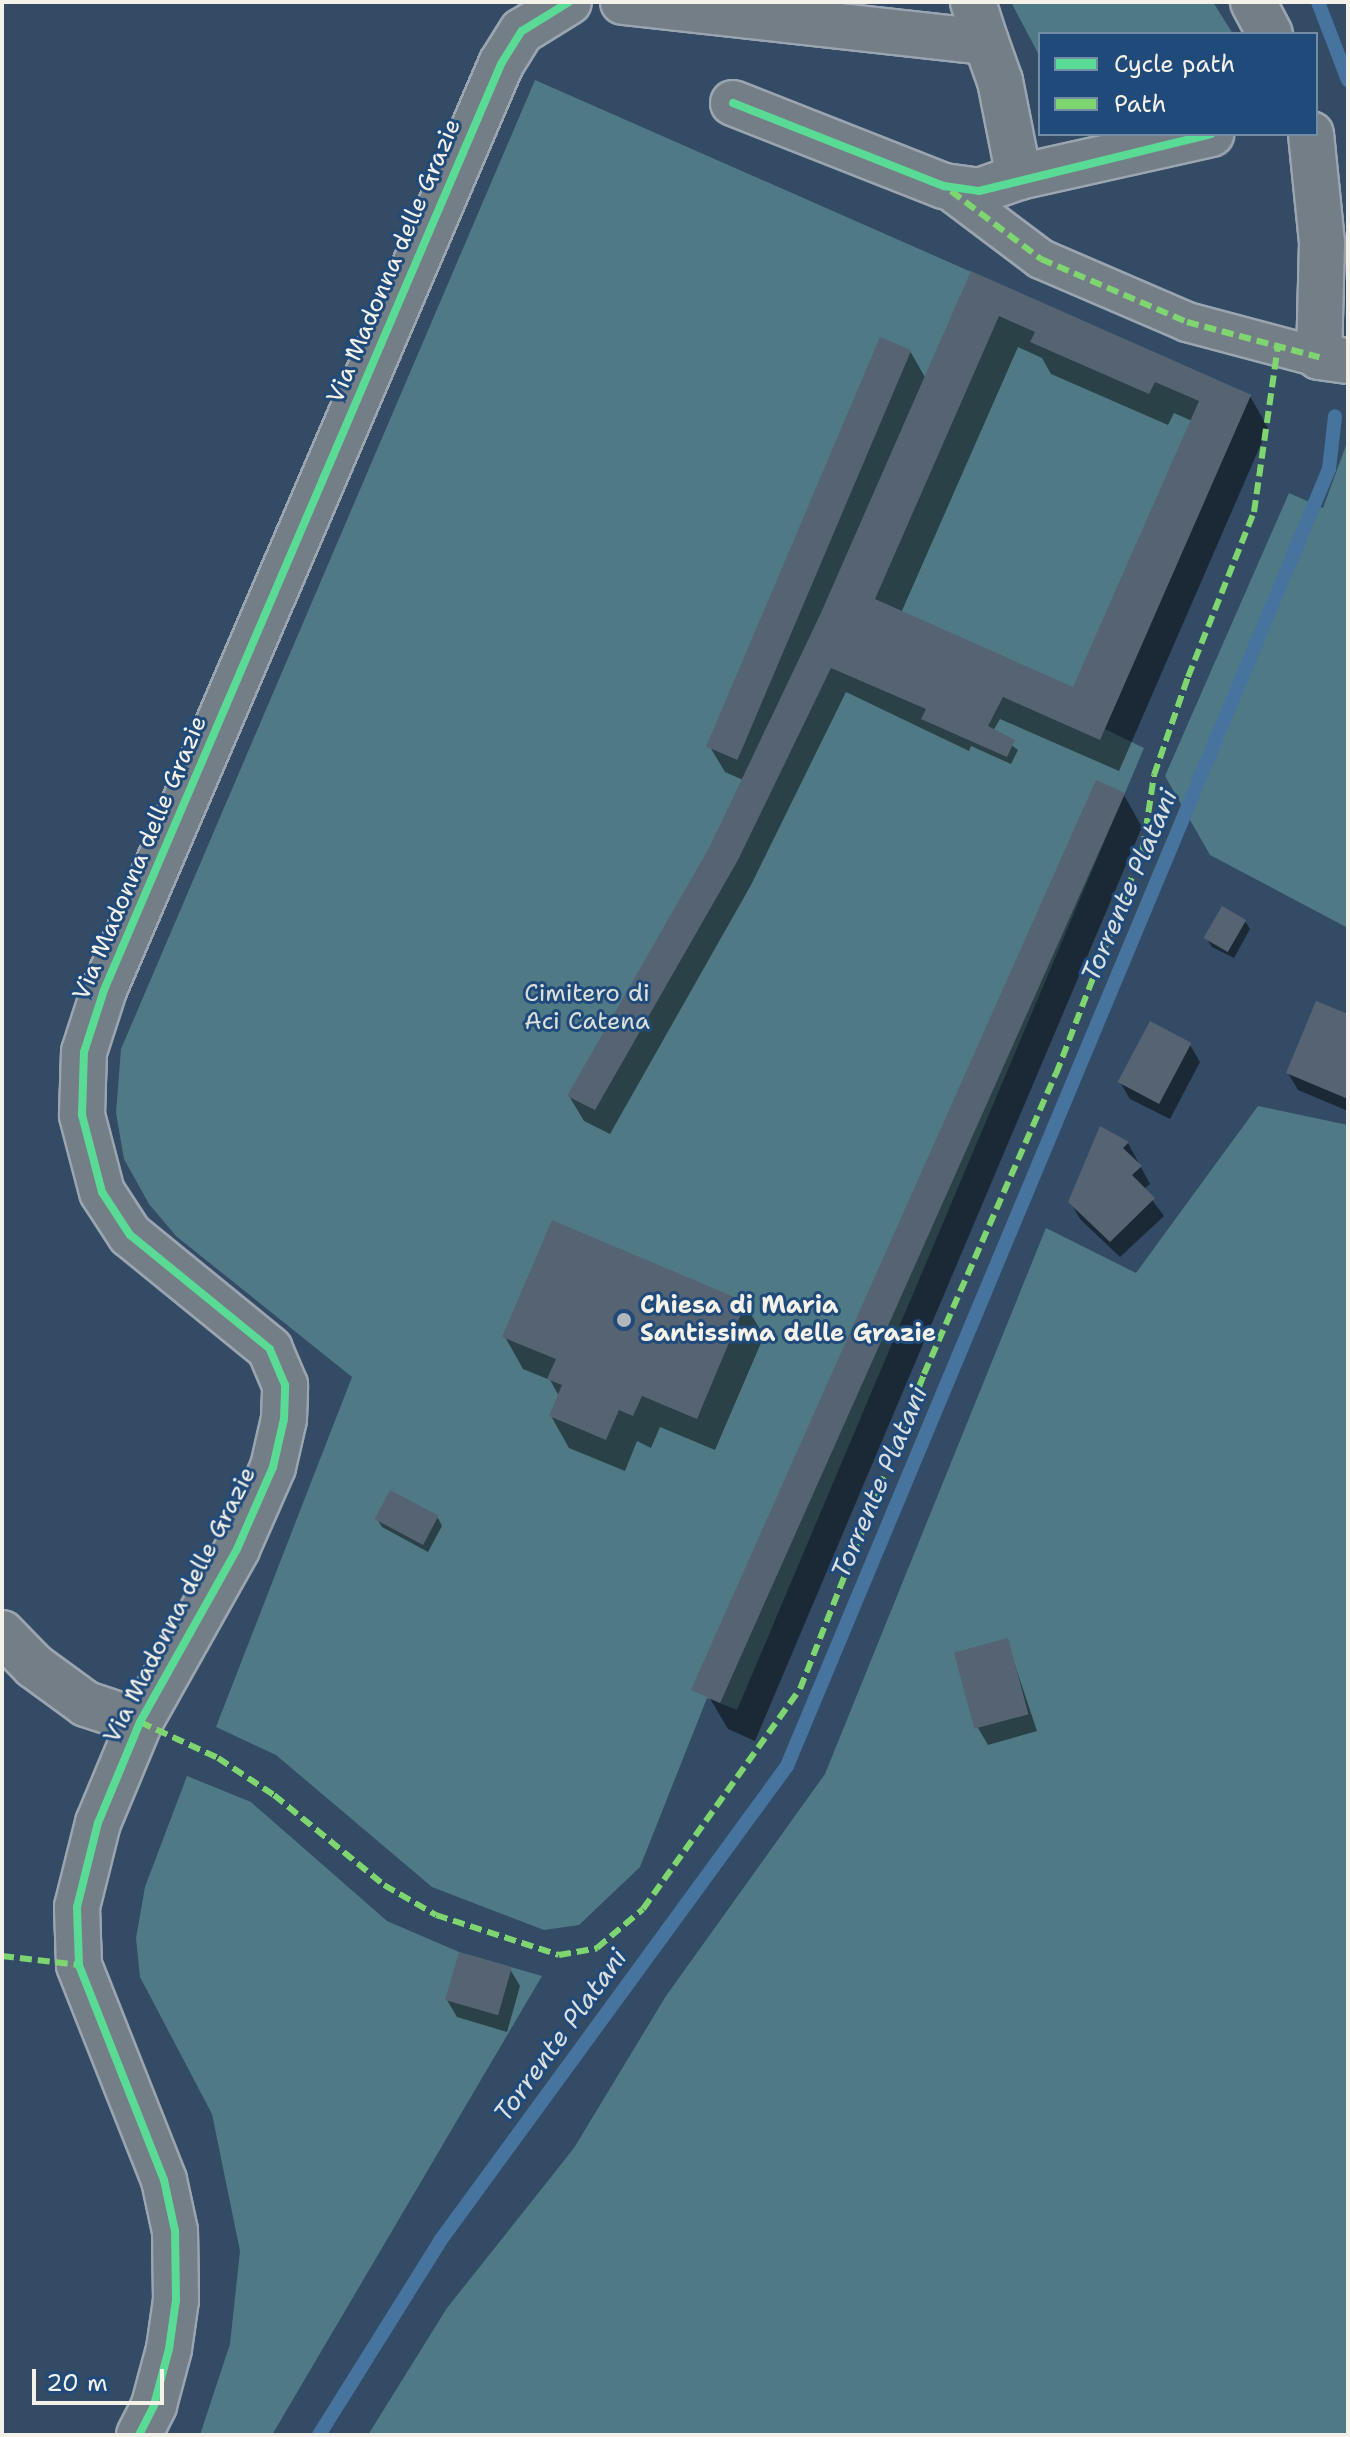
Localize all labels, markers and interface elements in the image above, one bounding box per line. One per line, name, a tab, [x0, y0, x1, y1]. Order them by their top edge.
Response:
legend	[1038, 32, 1318, 136]
text: Cycle path	[1114, 48, 1235, 80]
text: Path	[1114, 88, 1166, 120]
street label: Via Madonna delle Grazie	[321, 114, 467, 408]
street label: Via Madonna delle Grazie	[67, 711, 213, 1005]
water label: Torrente Platani	[1074, 784, 1184, 986]
park label: Cimitero di Aci Catena	[524, 980, 650, 1036]
place label: Chiesa di Maria Santissima delle Grazie	[640, 1292, 936, 1348]
marker: Chiesa di Maria Santissima delle Grazie	[615, 1311, 633, 1329]
water label: Torrente Platani	[824, 1381, 934, 1583]
street label: Via Madonna delle Grazie	[98, 1462, 262, 1748]
water label: Torrente Platani	[487, 1942, 633, 2128]
scale bar	[36, 2353, 168, 2403]
text: 20 m	[46, 2367, 108, 2399]

